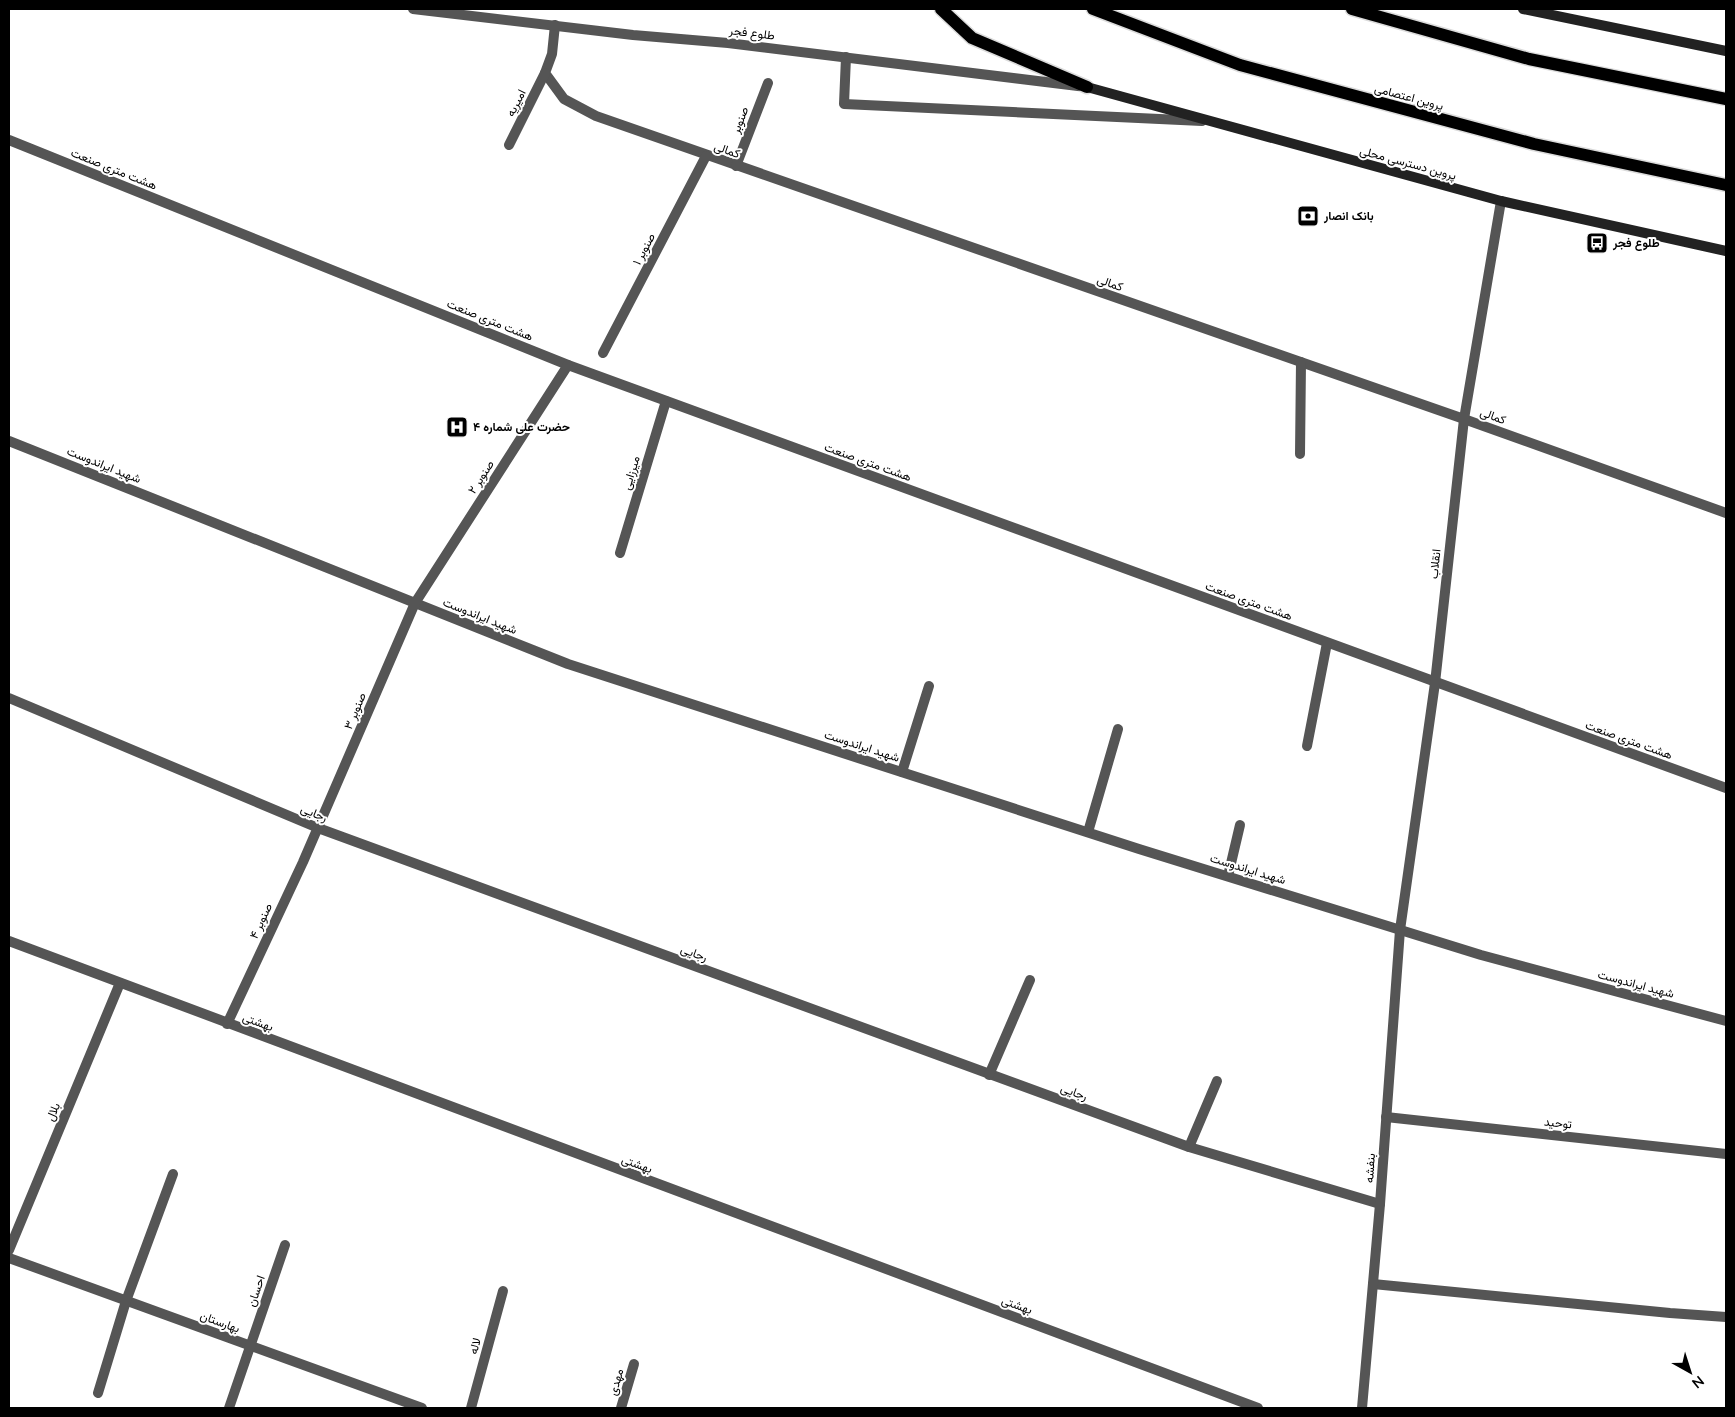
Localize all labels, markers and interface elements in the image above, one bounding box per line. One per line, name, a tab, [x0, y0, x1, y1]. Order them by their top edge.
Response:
street label: طلوع فجر	[727, 22, 776, 45]
street label: پروین اعتصامی	[1373, 80, 1445, 114]
street label: امیریه	[502, 87, 530, 119]
street label: صنوبر	[727, 104, 752, 137]
street label: کمالی	[712, 138, 742, 162]
street label: پروین دسترسی محلی	[1358, 142, 1458, 184]
street label: هشت متری صنعت	[68, 144, 160, 194]
bank icon: بانک انصار	[1296, 204, 1320, 228]
place label: بانک انصار	[1323, 208, 1374, 224]
street label: صنوبر ۱	[629, 230, 659, 268]
bus stop icon: طلوع فجر	[1585, 231, 1609, 255]
place label: طلوع فجر	[1612, 235, 1660, 251]
street label: کمالی	[1095, 271, 1125, 295]
street label: هشت متری صنعت	[444, 295, 536, 345]
street label: کمالی	[1478, 404, 1508, 428]
hospital icon: حضرت علی شماره ۴	[445, 415, 469, 439]
place label: حضرت علی شماره ۴	[473, 419, 570, 435]
street label: هشت متری صنعت	[822, 439, 914, 485]
street label: شهید ایراندوست	[65, 443, 143, 487]
street label: میرزایی	[618, 454, 644, 492]
street label: صنوبر ۲	[464, 457, 498, 497]
street label: انقلاب	[1425, 548, 1445, 580]
street label: هشت متری صنعت	[1203, 578, 1295, 624]
street label: شهید ایراندوست	[441, 594, 519, 638]
street label: صنوبر ۳	[340, 690, 370, 732]
street label: هشت متری صنعت	[1583, 717, 1675, 763]
street label: شهید ایراندوست	[822, 726, 902, 766]
street label: رجایی	[298, 800, 330, 826]
street label: شهید ایراندوست	[1208, 850, 1288, 888]
street label: صنوبر ۴	[246, 901, 276, 941]
street label: رجایی	[678, 941, 710, 965]
street label: شهید ایراندوست	[1596, 966, 1676, 1002]
street label: بهشتی	[240, 1009, 276, 1035]
street label: رجایی	[1058, 1080, 1090, 1104]
street label: بلال	[42, 1100, 64, 1124]
street label: توحید	[1543, 1114, 1573, 1132]
street label: بهشتی	[619, 1151, 655, 1177]
street label: بنفشه	[1361, 1153, 1379, 1183]
street label: احسان	[243, 1273, 269, 1309]
street label: بهشتی	[999, 1292, 1035, 1318]
street label: بهارستان	[198, 1307, 242, 1337]
street label: لاله	[465, 1336, 485, 1356]
north arrow	[1665, 1347, 1715, 1397]
street label: مهدی	[605, 1367, 627, 1397]
text: N	[1688, 1371, 1708, 1392]

